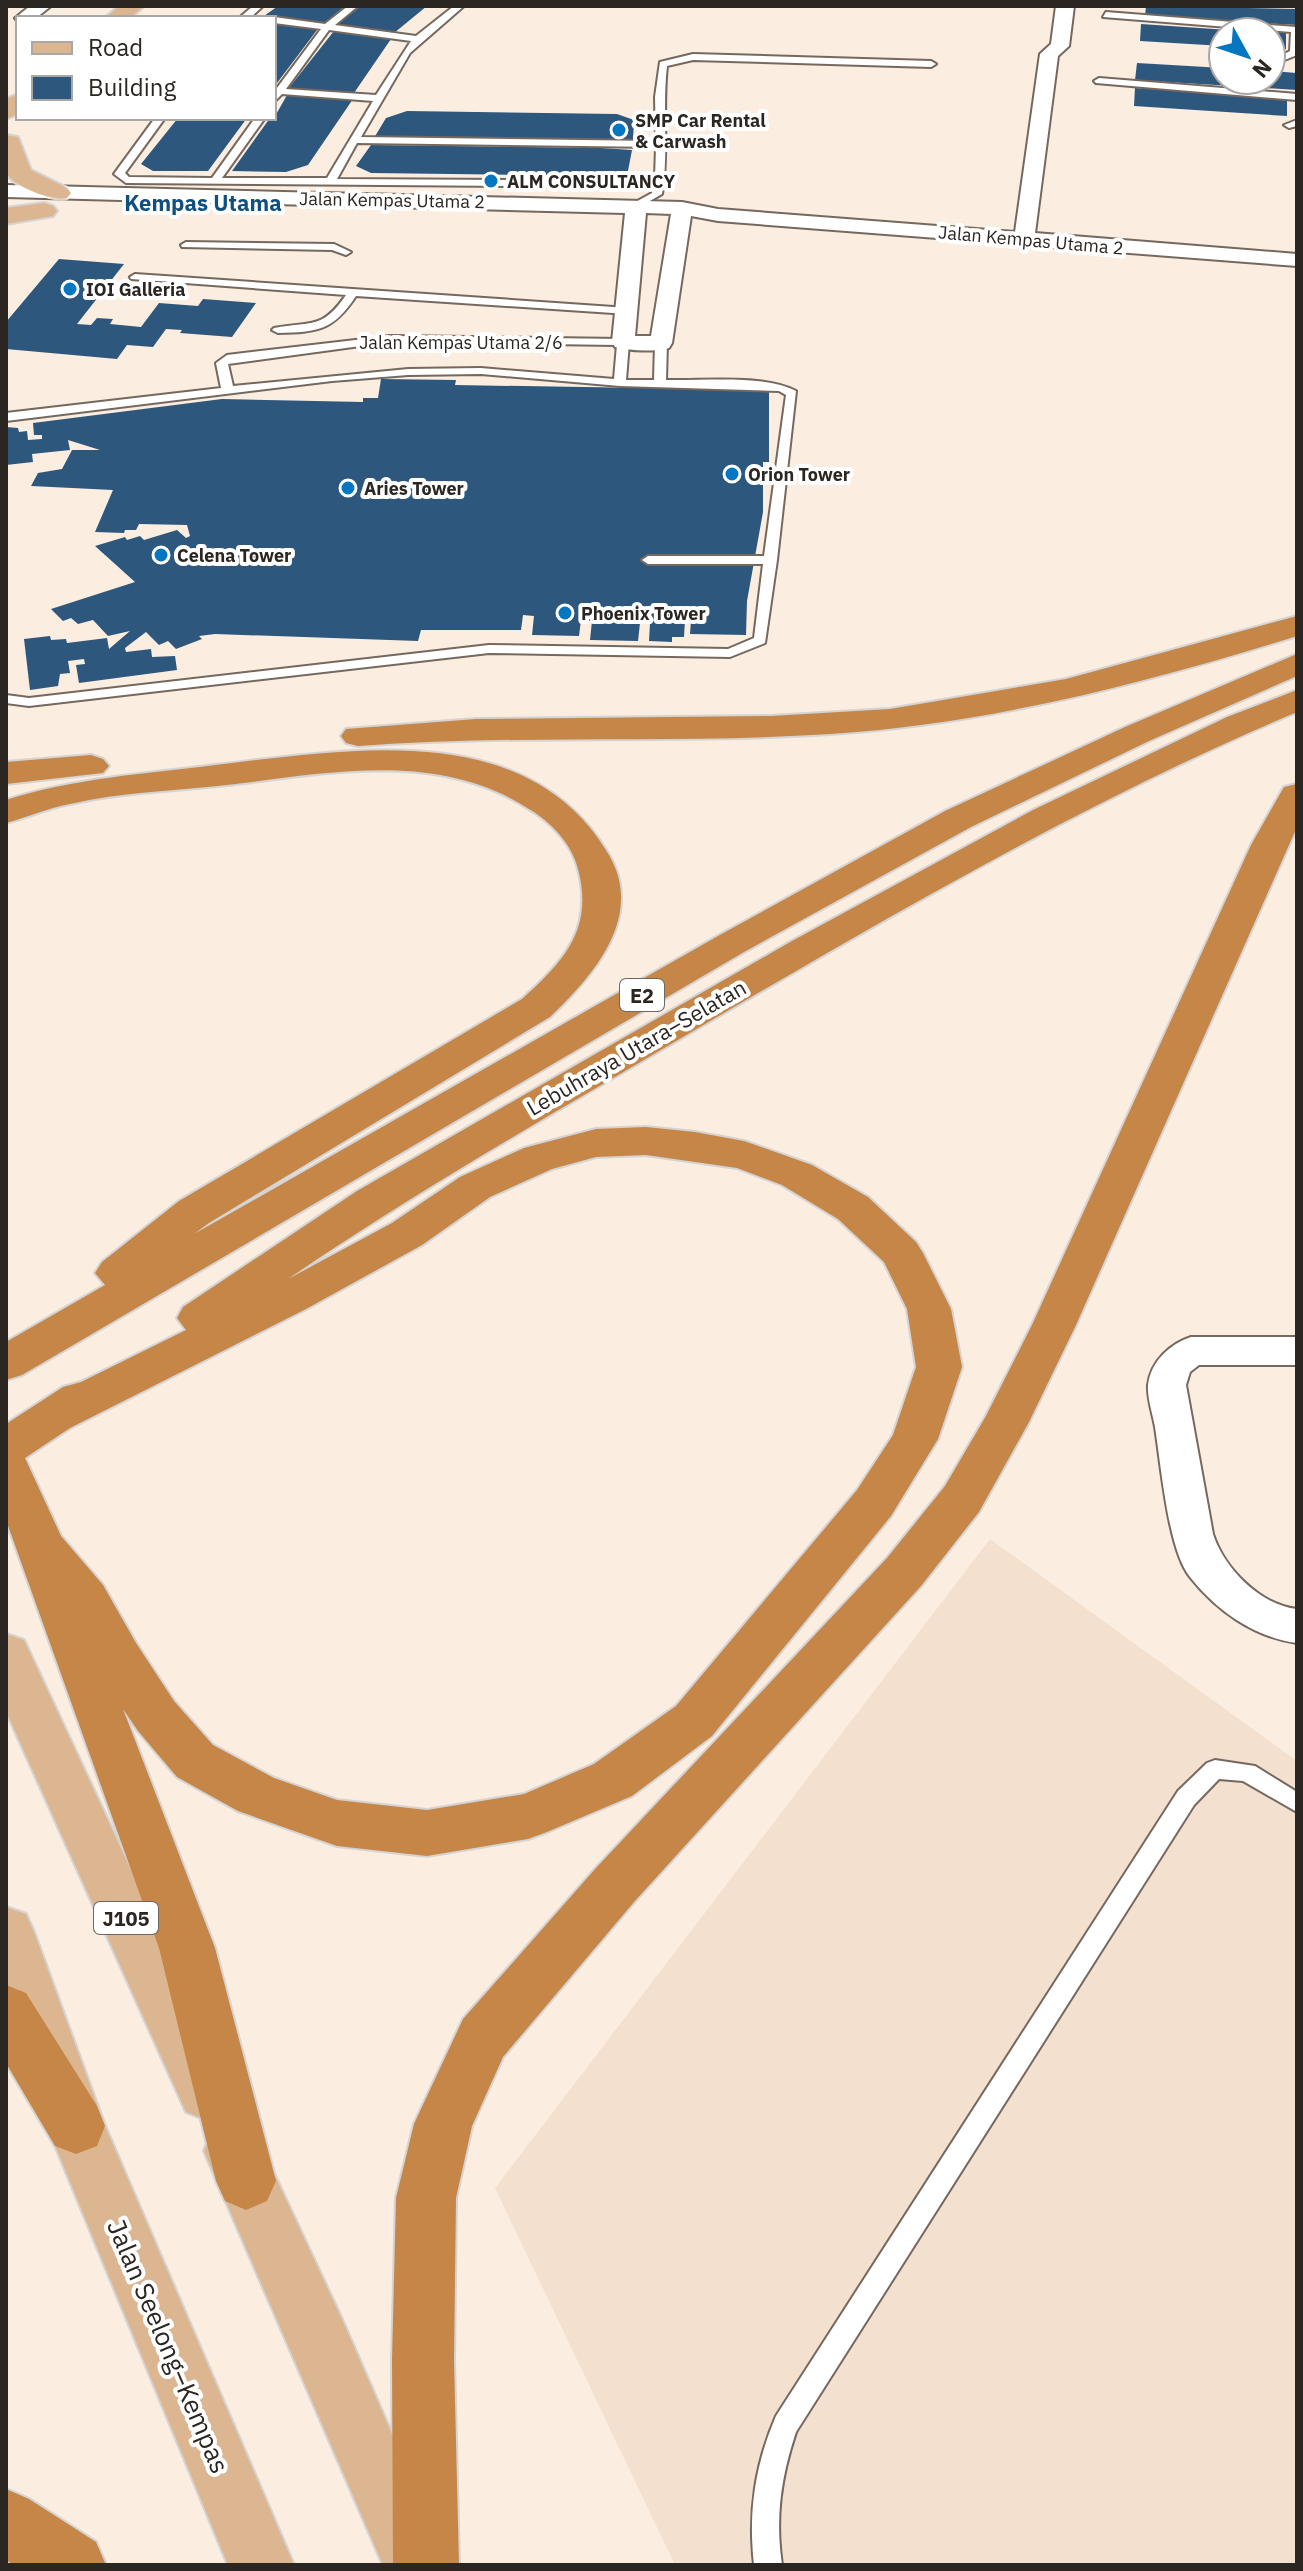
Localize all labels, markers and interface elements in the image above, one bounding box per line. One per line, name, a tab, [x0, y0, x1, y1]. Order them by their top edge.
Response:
legend	[16, 16, 276, 120]
north arrow	[1207, 16, 1287, 96]
text: Road	[88, 31, 143, 63]
text: N	[1246, 54, 1279, 85]
text: Building	[88, 71, 176, 103]
place label: SMP Car Rental & Carwash	[635, 109, 766, 153]
marker: SMP Car Rental & Carwash	[610, 121, 628, 139]
place label: ALM CONSULTANCY	[507, 170, 675, 193]
marker: ALM CONSULTANCY	[482, 172, 500, 190]
street label: Jalan Kempas Utama 2	[299, 187, 485, 213]
district label: Kempas Utama	[124, 188, 282, 217]
street label: Jalan Kempas Utama 2	[937, 220, 1125, 260]
place label: IOI Galleria	[86, 278, 185, 301]
marker: IOI Galleria	[61, 280, 79, 298]
street label: Jalan Kempas Utama 2/6	[359, 331, 563, 354]
place label: Orion Tower	[748, 463, 850, 486]
marker: Orion Tower	[723, 465, 741, 483]
place label: Aries Tower	[364, 477, 464, 500]
marker: Aries Tower	[339, 479, 357, 497]
place label: Celena Tower	[177, 544, 291, 567]
marker: Celena Tower	[152, 546, 170, 564]
place label: Phoenix Tower	[581, 602, 706, 625]
marker: Phoenix Tower	[556, 604, 574, 622]
street label: Lebuhraya Utara–Selatan	[521, 972, 751, 1122]
road number: E2	[620, 979, 664, 1011]
road number: J105	[94, 1902, 158, 1934]
street label: Jalan Seelong–Kempas	[100, 2214, 238, 2478]

